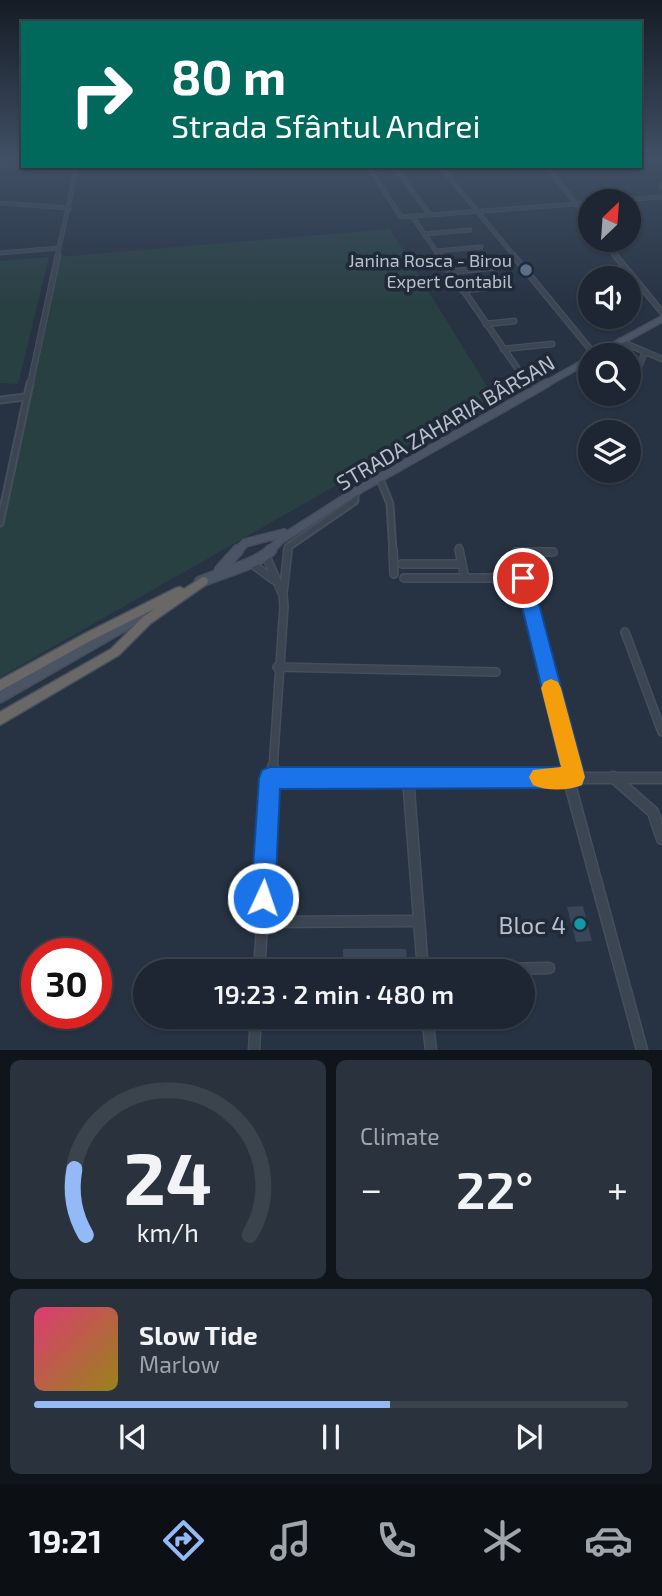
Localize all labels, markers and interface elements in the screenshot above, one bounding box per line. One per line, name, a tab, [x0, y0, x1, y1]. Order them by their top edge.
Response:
text: 80 m	[171, 46, 286, 105]
icon: right	[56, 49, 147, 140]
text: Strada Sfântul Andrei	[171, 106, 480, 144]
north arrow	[578, 189, 640, 252]
map controls	[578, 189, 641, 483]
place label: Janina Rosca - Birou Expert Contabil	[348, 249, 513, 292]
marker: Janina Rosca - Birou Expert Contabil	[518, 262, 534, 278]
button: sound	[578, 266, 641, 329]
button: search	[578, 343, 641, 406]
street label: STRADA ZAHARIA BÂRSAN	[332, 349, 558, 495]
button: layers	[578, 420, 641, 483]
pin	[493, 548, 553, 608]
icon: arrive	[504, 559, 542, 597]
position arrow	[226, 861, 300, 935]
place label: Bloc 4	[499, 910, 566, 939]
marker: Bloc 4	[572, 916, 588, 932]
speed limit sign: 30	[21, 938, 112, 1029]
text: 19:23 · 2 min · 480 m	[214, 978, 454, 1009]
text: Climate	[360, 1122, 440, 1150]
text: 24	[124, 1133, 212, 1221]
text: 22°	[456, 1157, 534, 1219]
text: −	[360, 1165, 382, 1211]
text: +	[607, 1165, 628, 1211]
text: km/h	[137, 1217, 199, 1247]
text: Slow Tide	[139, 1319, 258, 1350]
text: Marlow	[139, 1350, 220, 1378]
icon: previous	[114, 1418, 152, 1456]
icon: pause	[312, 1418, 350, 1456]
icon: next	[510, 1418, 548, 1456]
icon: directions	[159, 1516, 208, 1565]
icon: music	[266, 1516, 315, 1565]
icon: phone	[372, 1516, 421, 1565]
icon: climate	[478, 1516, 527, 1565]
icon: car	[584, 1516, 633, 1565]
text: 19:21	[29, 1521, 102, 1559]

